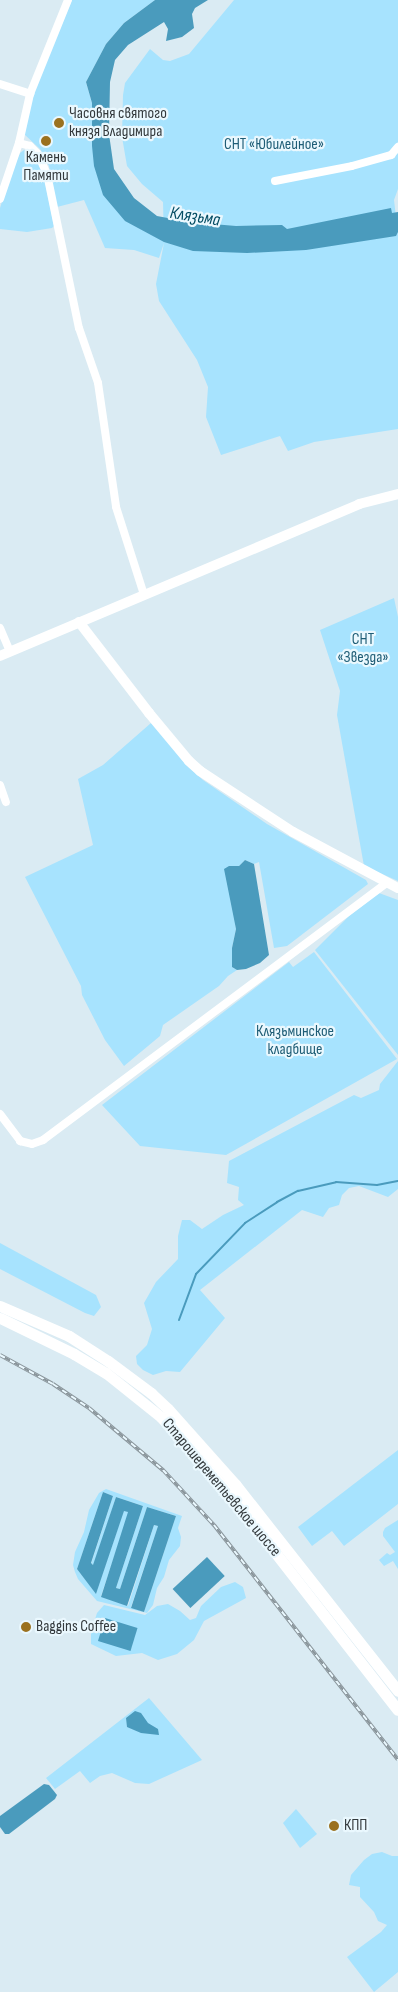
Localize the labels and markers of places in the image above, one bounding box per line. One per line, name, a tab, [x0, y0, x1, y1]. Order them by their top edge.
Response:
place label: Часовня святого князя Владимира	[69, 104, 167, 142]
marker: Часовня святого князя Владимира	[53, 117, 65, 129]
marker: Камень Памяти	[40, 135, 52, 147]
place label: Камень Памяти	[23, 148, 69, 186]
place label: Baggins Coffee	[36, 1617, 116, 1637]
marker: Baggins Coffee	[20, 1621, 32, 1633]
place label: КПП	[344, 1816, 367, 1836]
marker: КПП	[328, 1820, 340, 1832]

